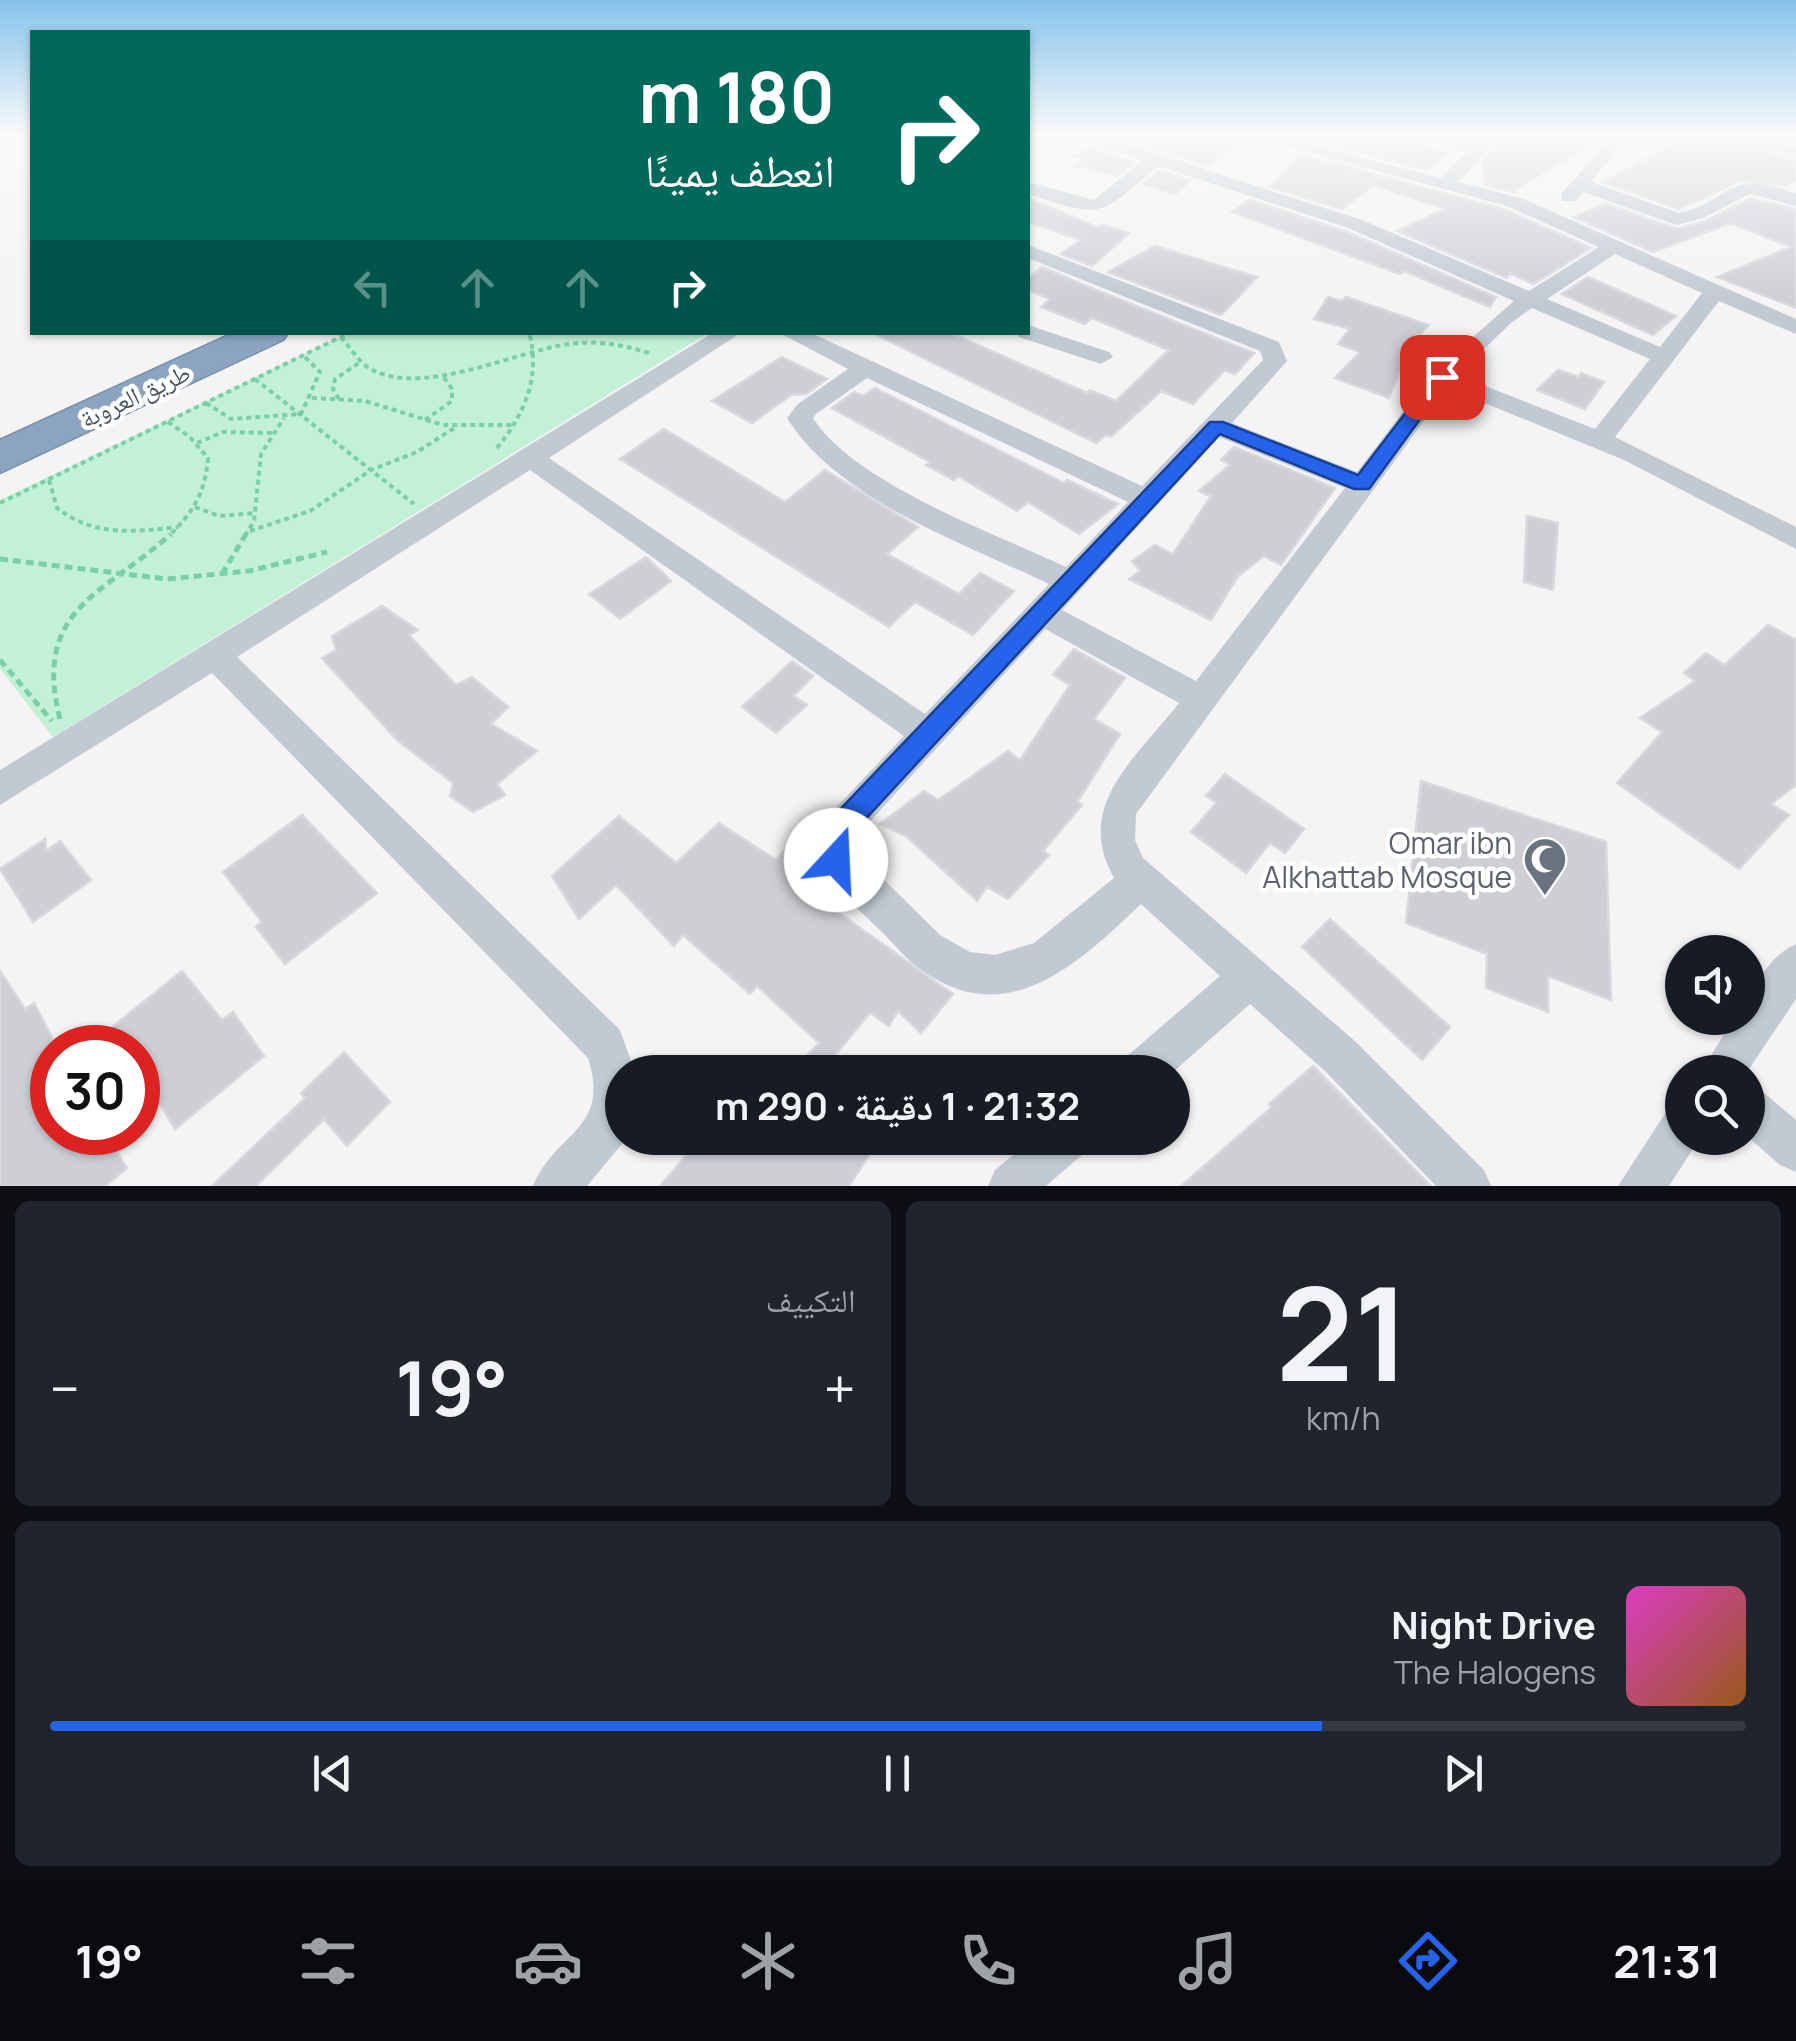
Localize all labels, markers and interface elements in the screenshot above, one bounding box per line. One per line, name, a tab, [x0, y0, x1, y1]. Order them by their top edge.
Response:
text: 180 m	[638, 48, 835, 144]
icon: right	[870, 70, 1000, 200]
text: انعطف يمينًا	[644, 139, 835, 201]
icon: left	[345, 260, 400, 315]
icon: ahead	[450, 260, 505, 315]
icon: ahead	[555, 260, 610, 315]
icon: right	[660, 260, 715, 315]
pin	[1400, 335, 1485, 420]
icon: arrive	[1415, 350, 1470, 405]
street label: طريق العروبة	[74, 354, 196, 436]
position arrow	[784, 808, 888, 912]
place label: Omar ibn Alkhattab Mosque	[1262, 822, 1512, 897]
mosque icon: Omar ibn Alkhattab Mosque	[1522, 836, 1568, 897]
map controls	[1665, 935, 1765, 1155]
button: sound	[1665, 935, 1765, 1035]
speed limit sign: 30	[30, 1025, 160, 1155]
button: search	[1665, 1055, 1765, 1155]
text: 21:32 · 1 دقيقة · 290 m	[715, 1079, 1080, 1131]
text: 21	[1276, 1242, 1410, 1420]
text: التكييف	[766, 1278, 856, 1322]
text: 19°	[395, 1336, 508, 1439]
text: −	[50, 1350, 80, 1426]
text: +	[824, 1350, 855, 1426]
text: km/h	[1306, 1396, 1380, 1440]
text: Night Drive	[1391, 1598, 1596, 1650]
text: The Halogens	[1394, 1650, 1596, 1694]
icon: previous	[305, 1746, 360, 1801]
icon: pause	[870, 1746, 925, 1801]
icon: next	[1436, 1746, 1491, 1801]
icon: filters	[293, 1926, 363, 1996]
icon: car	[513, 1926, 583, 1996]
icon: climate	[733, 1926, 803, 1996]
icon: phone	[953, 1926, 1023, 1996]
icon: music	[1173, 1926, 1243, 1996]
icon: directions	[1393, 1926, 1463, 1996]
text: 19°	[75, 1930, 143, 1992]
text: 21:31	[1613, 1930, 1721, 1992]

